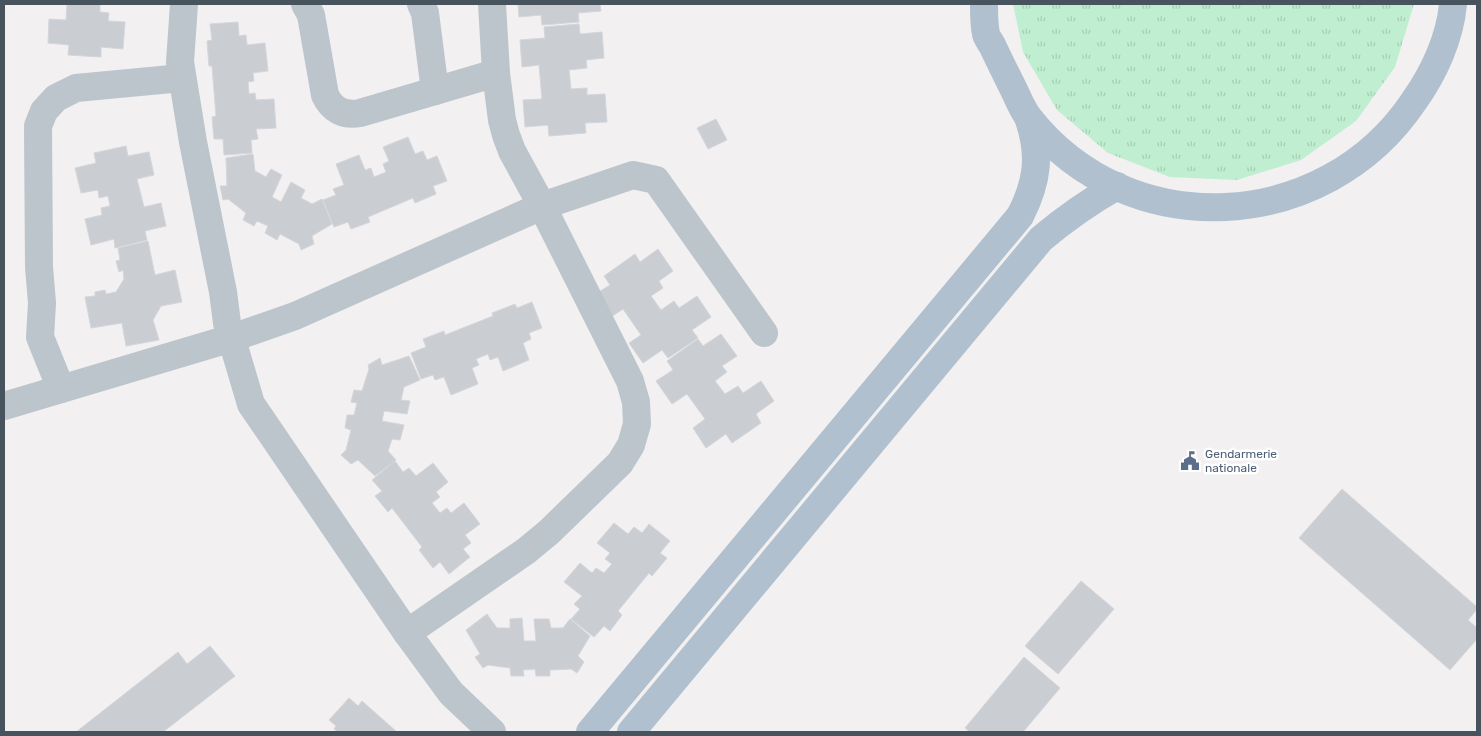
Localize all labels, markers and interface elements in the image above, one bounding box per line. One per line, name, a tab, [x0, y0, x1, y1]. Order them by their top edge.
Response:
place label: Gendarmerie nationale	[1205, 447, 1277, 475]
public building icon: Gendarmerie nationale	[1179, 450, 1201, 472]

